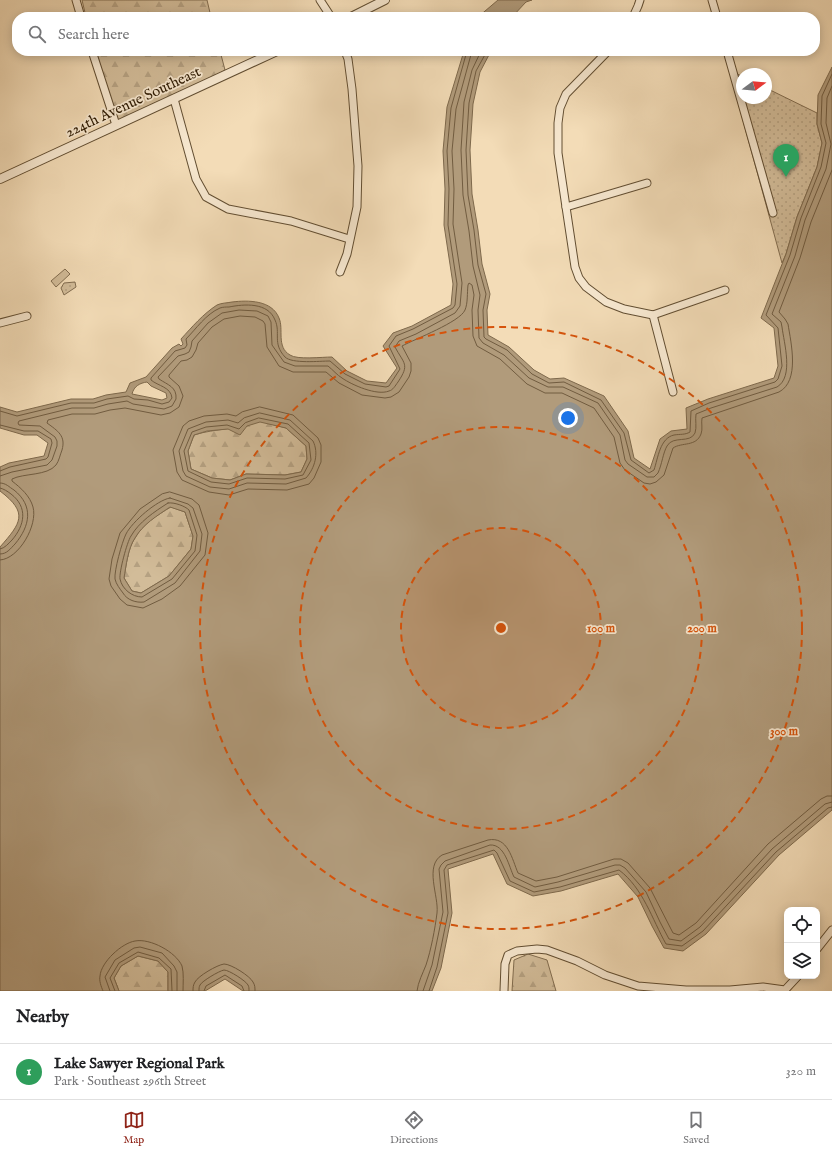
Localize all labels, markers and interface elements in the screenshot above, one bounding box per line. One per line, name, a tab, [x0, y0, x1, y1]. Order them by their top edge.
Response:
search box	[12, 12, 820, 56]
icon: search	[26, 23, 48, 45]
text: Search here	[58, 25, 129, 44]
street label: 224th Avenue Southeast	[62, 62, 204, 142]
north arrow	[736, 68, 772, 104]
pin: 1	[773, 144, 799, 177]
your location	[558, 408, 578, 428]
centre of rings	[494, 621, 508, 635]
text: 100 m	[587, 621, 616, 636]
text: 200 m	[687, 621, 717, 636]
text: 300 m	[770, 724, 799, 739]
map controls	[784, 907, 820, 979]
button: locate	[784, 907, 820, 943]
button: layers	[784, 943, 820, 979]
text: Nearby	[16, 1007, 69, 1028]
text: Lake Sawyer Regional Park	[54, 1054, 225, 1073]
text: 1	[27, 1063, 31, 1080]
text: 320 m	[786, 1063, 816, 1080]
text: Park · Southeast 296th Street	[54, 1073, 206, 1090]
tab: Map	[123, 1109, 145, 1147]
tab: Directions	[390, 1109, 438, 1147]
tab: Saved	[683, 1109, 709, 1147]

